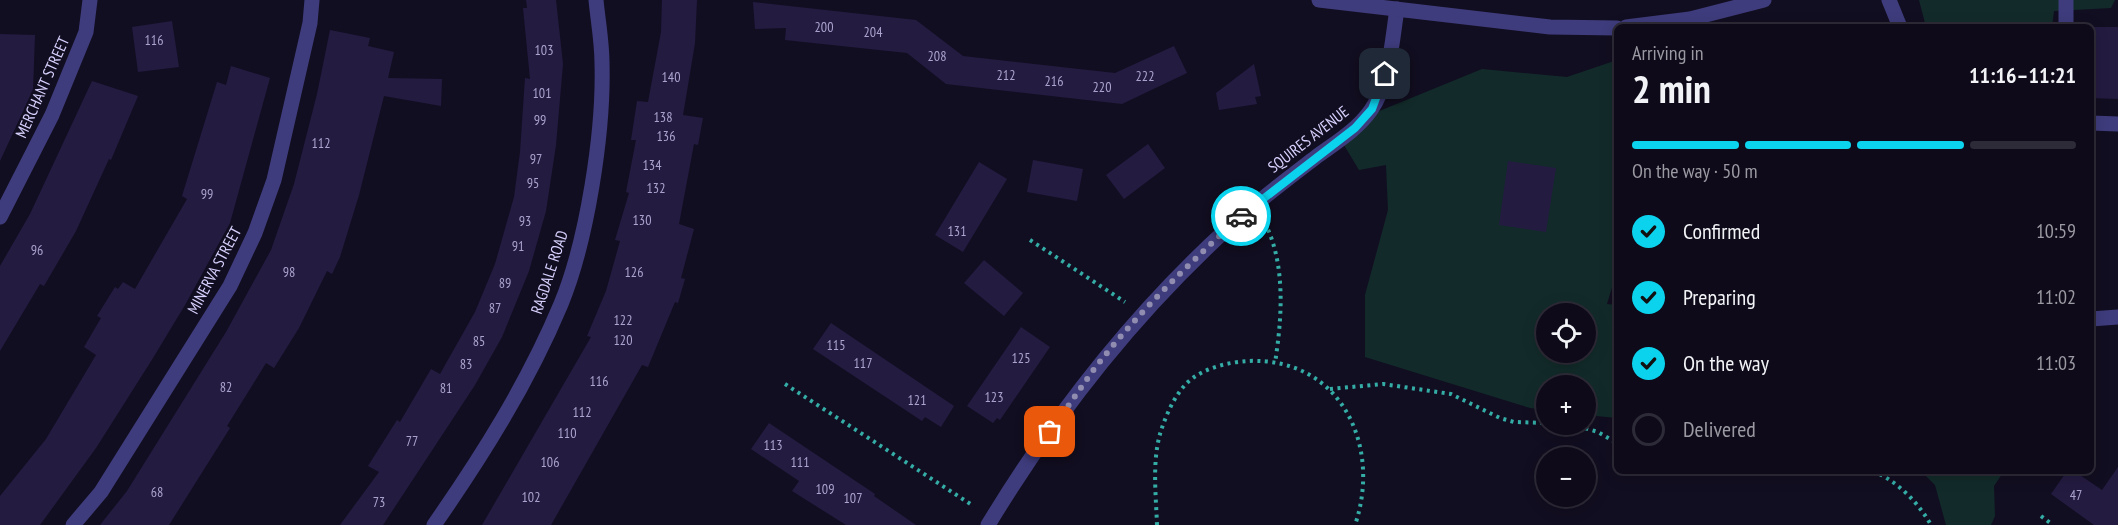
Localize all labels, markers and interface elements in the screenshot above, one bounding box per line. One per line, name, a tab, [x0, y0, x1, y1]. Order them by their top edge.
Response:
house number: 200	[815, 18, 833, 36]
house number: 204	[864, 23, 883, 41]
house number: 116	[145, 31, 163, 49]
street label: MERCHANT STREET	[11, 33, 73, 141]
text: Arriving in	[1632, 40, 1704, 66]
house number: 103	[535, 41, 553, 59]
house number: 208	[928, 47, 946, 65]
pin	[1359, 48, 1410, 99]
icon: home	[1368, 57, 1401, 90]
text: 11:16–11:21	[1969, 61, 2076, 89]
text: 2 min	[1632, 63, 1711, 114]
house number: 212	[997, 66, 1015, 84]
house number: 222	[1136, 67, 1154, 85]
house number: 140	[662, 68, 680, 86]
house number: 216	[1045, 72, 1063, 90]
house number: 220	[1093, 78, 1111, 96]
house number: 101	[533, 84, 551, 102]
street label: SQUIRES AVENUE	[1264, 101, 1353, 177]
house number: 138	[654, 108, 672, 126]
house number: 99	[534, 111, 546, 129]
house number: 136	[657, 127, 675, 145]
house number: 112	[312, 134, 330, 152]
house number: 97	[530, 150, 542, 168]
house number: 134	[643, 156, 662, 174]
text: On the way · 50 m	[1632, 158, 1758, 184]
house number: 95	[527, 174, 539, 192]
house number: 132	[647, 179, 665, 197]
house number: 99	[201, 185, 213, 203]
courier	[1211, 186, 1271, 246]
icon: car	[1225, 200, 1258, 233]
house number: 130	[633, 211, 651, 229]
house number: 93	[519, 212, 531, 230]
icon: check	[1632, 215, 1665, 248]
text: Confirmed	[1683, 217, 1760, 245]
text: 10:59	[2036, 218, 2076, 244]
house number: 131	[948, 222, 966, 240]
street label: MINERVA STREET	[183, 223, 245, 317]
street label: RAGDALE ROAD	[526, 228, 572, 316]
house number: 91	[512, 237, 524, 255]
house number: 96	[31, 241, 43, 259]
house number: 98	[283, 263, 295, 281]
house number: 126	[625, 263, 643, 281]
house number: 89	[499, 274, 511, 292]
icon: check	[1632, 281, 1665, 314]
text: Preparing	[1683, 283, 1756, 311]
text: 11:02	[2036, 284, 2076, 310]
house number: 87	[489, 299, 501, 317]
map controls	[1536, 303, 1596, 507]
button: locate	[1536, 303, 1596, 363]
house number: 122	[614, 311, 632, 329]
house number: 120	[614, 331, 632, 349]
house number: 85	[473, 332, 485, 350]
house number: 115	[827, 336, 845, 354]
icon: check	[1632, 347, 1665, 380]
house number: 125	[1012, 349, 1030, 367]
text: On the way	[1683, 349, 1769, 377]
text: 11:03	[2036, 350, 2076, 376]
house number: 117	[854, 354, 872, 372]
house number: 83	[460, 355, 472, 373]
house number: 116	[590, 372, 608, 390]
button: +	[1536, 375, 1596, 435]
house number: 82	[220, 378, 232, 396]
house number: 81	[440, 379, 452, 397]
house number: 123	[985, 388, 1003, 406]
house number: 121	[908, 391, 926, 409]
house number: 112	[573, 403, 591, 421]
pin	[1024, 406, 1075, 457]
icon: bag	[1033, 415, 1066, 448]
text: Delivered	[1683, 415, 1756, 443]
house number: 110	[558, 424, 576, 442]
house number: 77	[406, 432, 418, 450]
house number: 113	[764, 436, 782, 454]
button: −	[1536, 447, 1596, 507]
house number: 106	[541, 453, 559, 471]
house number: 111	[791, 453, 809, 471]
house number: 109	[816, 480, 834, 498]
house number: 68	[151, 483, 163, 501]
house number: 47	[2070, 486, 2082, 504]
house number: 102	[522, 488, 540, 506]
house number: 107	[844, 489, 862, 507]
house number: 73	[373, 493, 385, 511]

